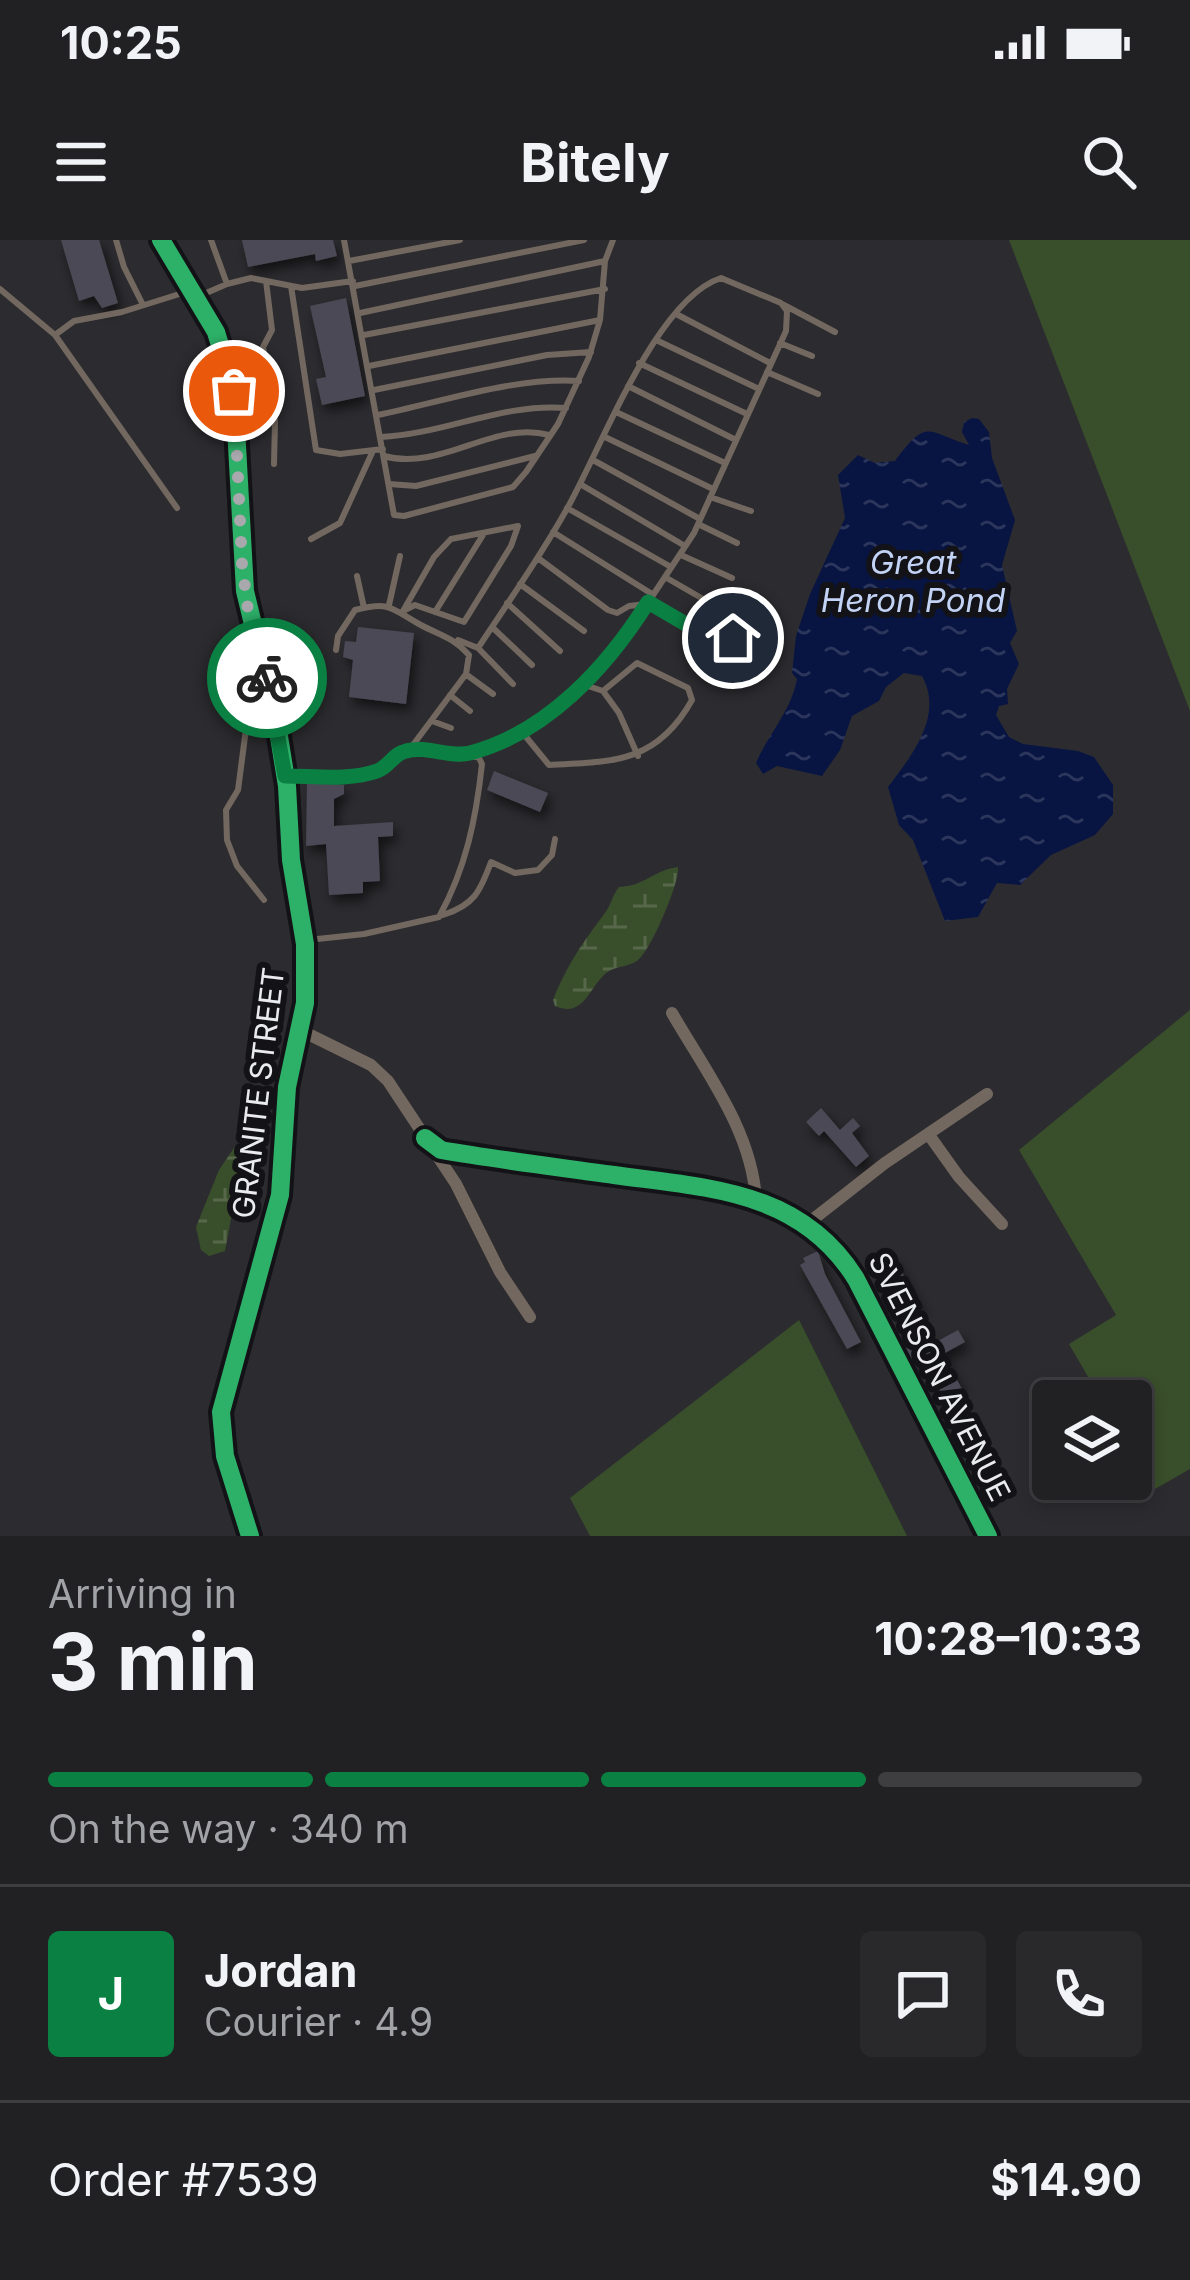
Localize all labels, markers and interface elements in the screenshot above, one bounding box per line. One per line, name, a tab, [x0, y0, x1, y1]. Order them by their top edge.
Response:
text: 10:25	[60, 15, 182, 70]
icon: menu	[48, 129, 114, 195]
icon: search	[1076, 129, 1142, 195]
text: Bitely	[520, 130, 670, 195]
pin	[183, 340, 285, 442]
icon: bag	[201, 358, 267, 424]
water label: Great Heron Pond	[821, 542, 1006, 620]
pin	[682, 587, 784, 689]
icon: home	[700, 605, 766, 671]
courier	[207, 618, 327, 738]
icon: bike	[234, 645, 300, 711]
street label: GRANITE STREET	[225, 966, 291, 1220]
street label: SVENSON AVENUE	[862, 1246, 1018, 1507]
map controls	[1032, 1380, 1152, 1500]
button: layers	[1032, 1380, 1152, 1500]
text: Arriving in	[48, 1570, 237, 1617]
text: 10:28–10:33	[874, 1611, 1142, 1666]
text: 3 min	[48, 1614, 258, 1709]
text: On the way · 340 m	[48, 1805, 409, 1852]
button: chat	[860, 1931, 986, 2057]
button: phone	[1016, 1931, 1142, 2057]
text: Jordan	[204, 1943, 358, 1998]
text: J	[98, 1966, 124, 2021]
text: Courier · 4.9	[204, 1998, 433, 2045]
text: Order #7539	[48, 2152, 319, 2207]
text: $14.90	[990, 2152, 1142, 2207]

